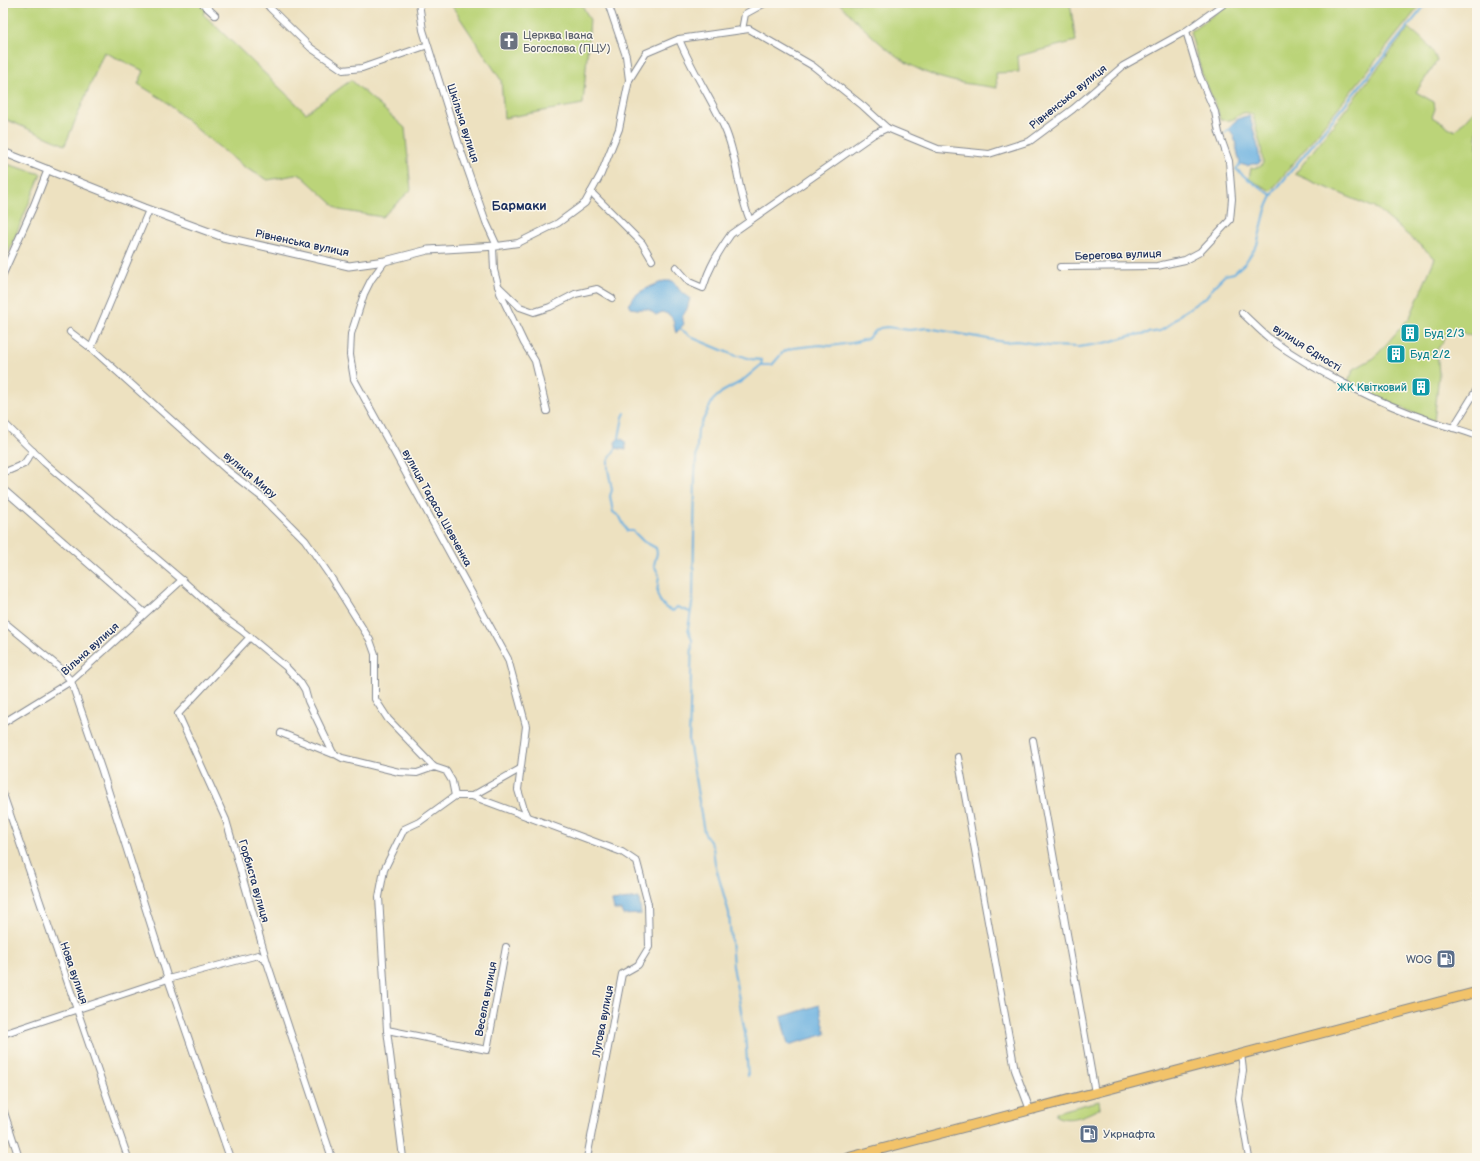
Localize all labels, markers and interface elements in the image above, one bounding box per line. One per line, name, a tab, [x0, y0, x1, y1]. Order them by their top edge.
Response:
place label: Церква Івана Богослова (ПЦУ)	[523, 29, 611, 55]
church icon: Церква Івана Богослова (ПЦУ)	[498, 30, 520, 52]
street label: Рівненська вулиця	[1027, 62, 1109, 132]
street label: Шкільна вулиця	[444, 82, 482, 164]
district label: Бармаки	[491, 198, 547, 214]
street label: Рівненська вулиця	[254, 227, 350, 259]
street label: Берегова вулиця	[1074, 247, 1162, 263]
street label: вулиця Єдності	[1270, 322, 1344, 374]
building icon: Буд 2/3	[1399, 322, 1421, 344]
place label: Буд 2/3	[1424, 327, 1465, 340]
building icon: Буд 2/2	[1385, 343, 1407, 365]
place label: Буд 2/2	[1410, 348, 1451, 361]
building icon: ЖК Квітковий	[1410, 376, 1432, 398]
place label: ЖК Квітковий	[1337, 381, 1407, 394]
street label: вулиця Тараса Шевченка	[399, 447, 475, 569]
street label: вулиця Миру	[221, 449, 279, 501]
street label: Вільна вулиця	[59, 620, 121, 678]
street label: Горбиста вулиця	[236, 838, 272, 924]
street label: Нова вулиця	[57, 940, 91, 1006]
fuel station icon: WOG	[1435, 948, 1457, 970]
place label: WOG	[1406, 953, 1432, 966]
street label: Весела вулиця	[472, 960, 500, 1038]
street label: Лугова вулиця	[589, 984, 616, 1059]
fuel station icon: Укрнафта	[1078, 1123, 1100, 1145]
place label: Укрнафта	[1103, 1128, 1156, 1141]

